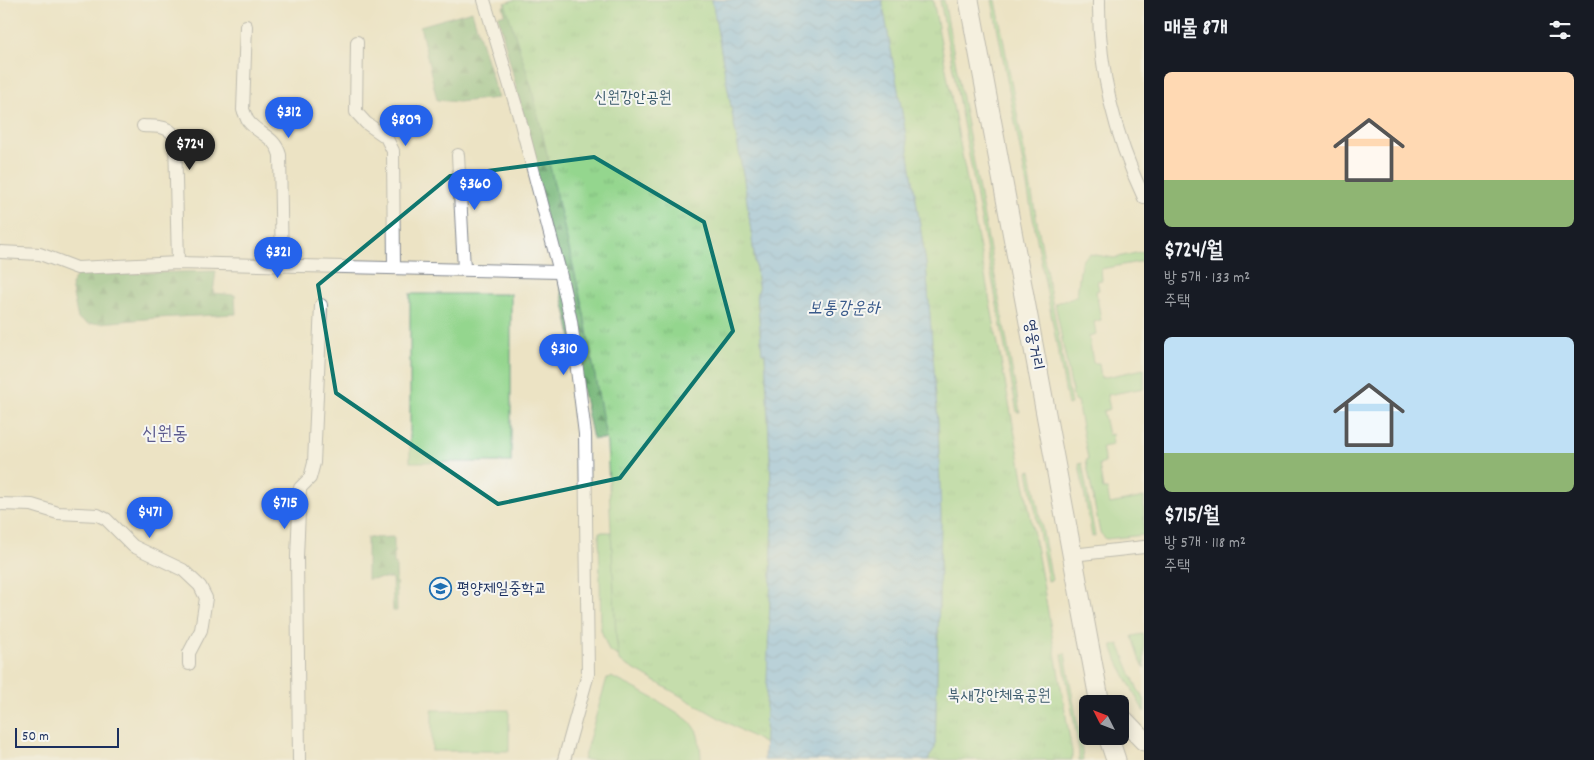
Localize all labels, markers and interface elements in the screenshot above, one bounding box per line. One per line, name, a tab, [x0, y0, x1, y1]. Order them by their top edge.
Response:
text: 매물 8개	[1164, 15, 1228, 45]
icon: filters	[1546, 16, 1574, 44]
park label: 신원강안공원	[594, 87, 672, 110]
pin: $312	[259, 96, 319, 139]
text: $312	[276, 101, 302, 124]
pin: $809	[376, 104, 436, 147]
icon: home	[1324, 105, 1414, 195]
text: $809	[391, 109, 421, 132]
pin: $724	[160, 128, 220, 171]
text: $724	[176, 133, 204, 156]
pin: $360	[445, 168, 505, 211]
text: $360	[459, 173, 491, 196]
pin: $321	[248, 236, 308, 279]
text: $724/월	[1164, 237, 1223, 267]
text: $321	[265, 241, 291, 264]
text: 방 5개 · 133 m²	[1164, 267, 1250, 290]
text: 주택	[1164, 290, 1190, 313]
water label: 보통강운하	[808, 297, 882, 322]
street label: 영웅거리	[1017, 318, 1049, 372]
pin: $310	[534, 334, 594, 376]
text: $310	[550, 338, 578, 361]
icon: home	[1324, 370, 1414, 460]
district label: 신원동	[142, 422, 188, 449]
pin: $715	[255, 488, 315, 530]
text: $715	[272, 492, 298, 515]
pin: $471	[120, 496, 180, 539]
text: $471	[138, 501, 162, 524]
text: $715/월	[1164, 502, 1220, 532]
text: 방 5개 · 118 m²	[1164, 532, 1246, 555]
text: 주택	[1164, 555, 1190, 578]
school or university icon: 평양제일중학교	[429, 577, 453, 601]
place label: 평양제일중학교	[457, 578, 547, 601]
park label: 북새강안체육공원	[948, 685, 1051, 708]
north arrow	[1079, 695, 1129, 745]
map controls	[1079, 695, 1129, 745]
scale bar	[15, 725, 119, 748]
text: 50 m	[22, 727, 49, 747]

